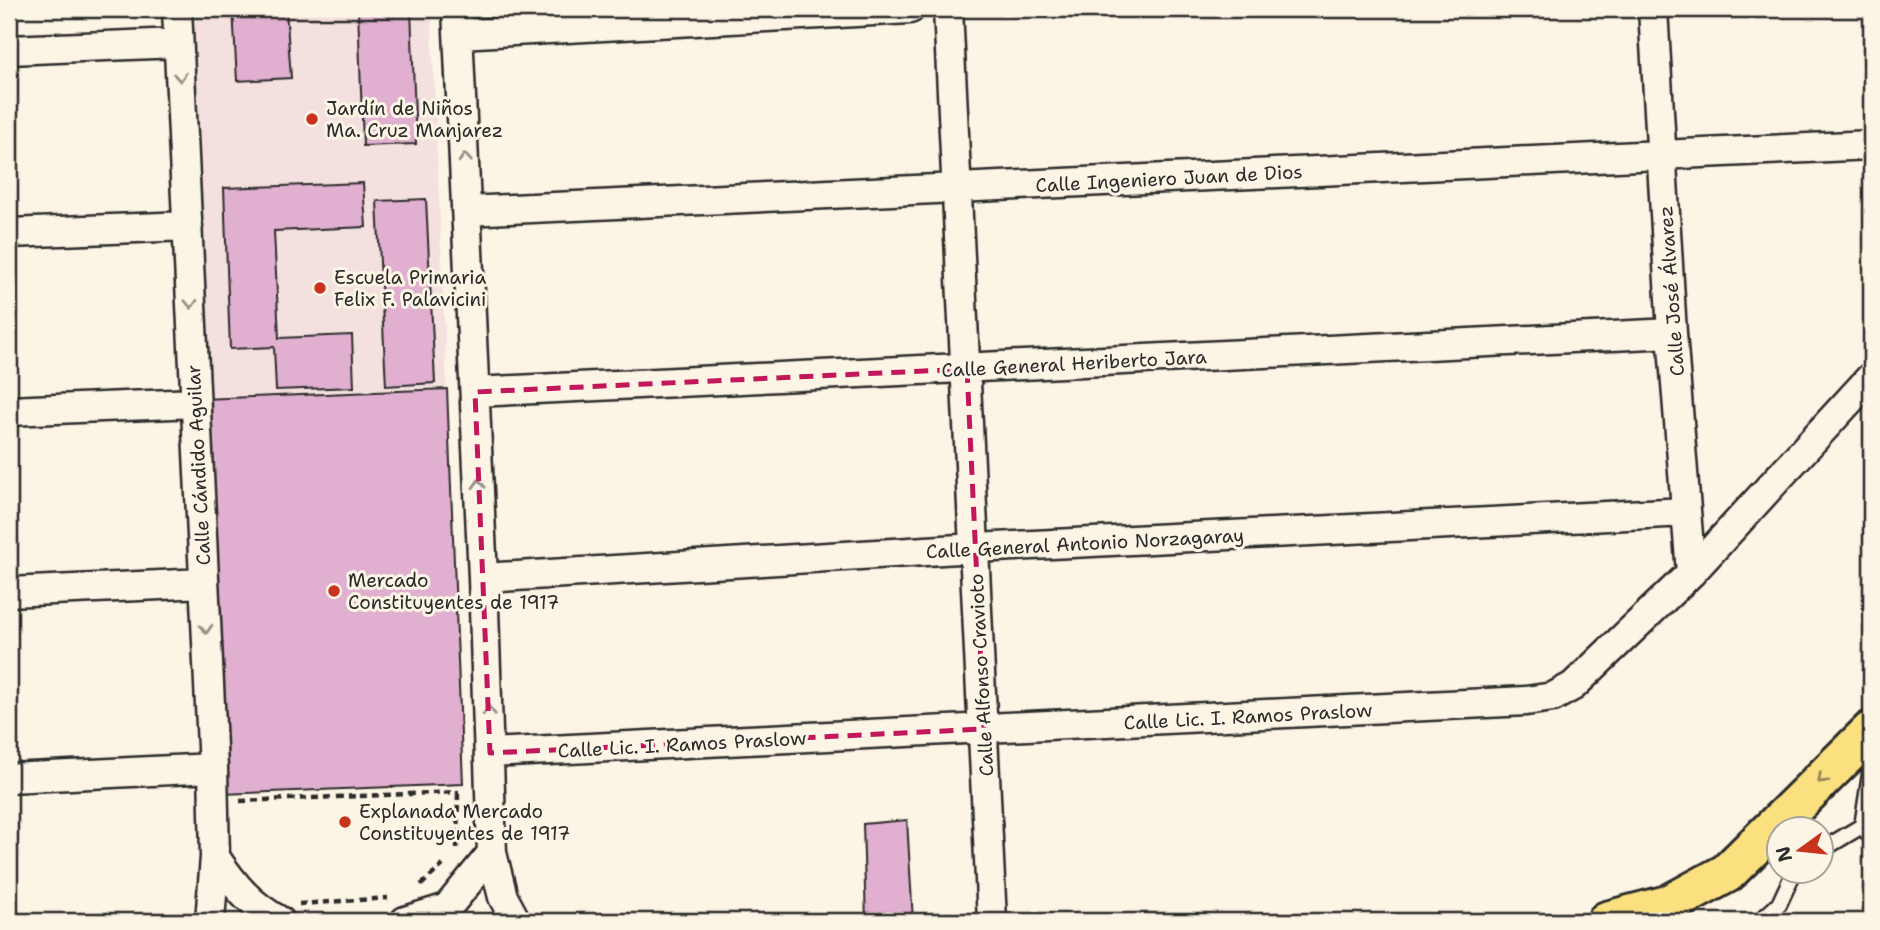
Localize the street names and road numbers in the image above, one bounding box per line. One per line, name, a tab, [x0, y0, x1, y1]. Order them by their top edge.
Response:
street label: Calle Ingeniero Juan de Dios	[1035, 159, 1303, 198]
street label: Calle José Álvarez	[1652, 205, 1690, 377]
street label: Calle General Heriberto Jara	[941, 344, 1207, 383]
street label: Calle Cándido Aguilar	[181, 364, 216, 566]
street label: Calle General Antonio Norzagaray	[925, 523, 1245, 564]
street label: Calle Alfonso Cravioto	[964, 573, 999, 777]
street label: Calle Lic. I. Ramos Praslow	[1123, 697, 1373, 736]
street label: Calle Lic. I. Ramos Praslow	[557, 725, 807, 764]

